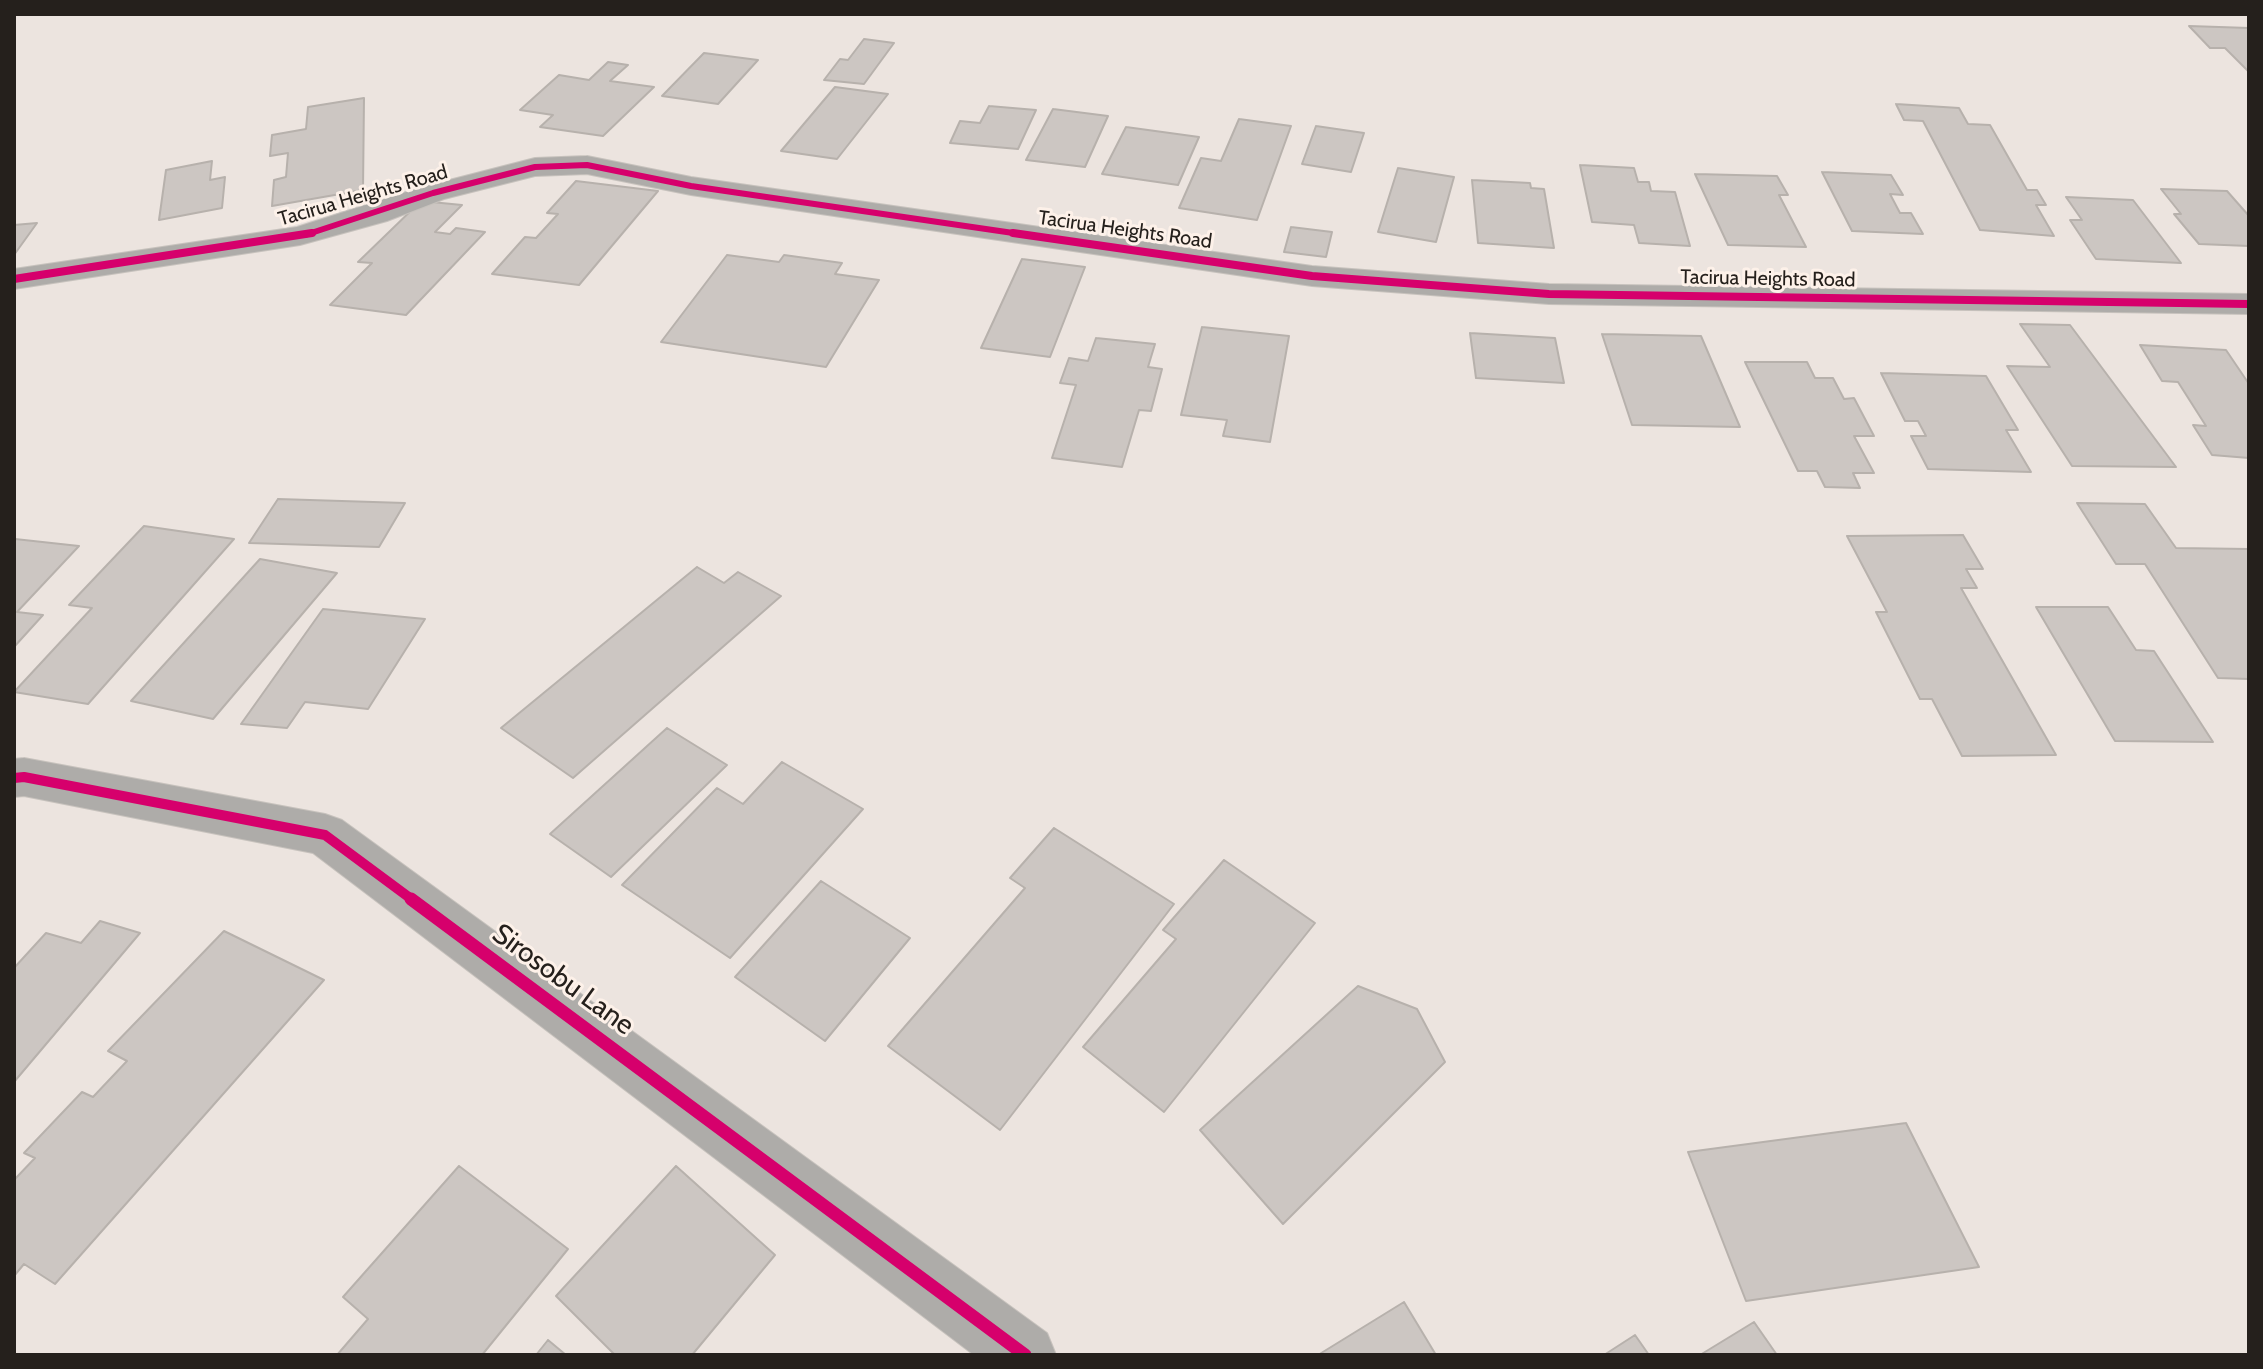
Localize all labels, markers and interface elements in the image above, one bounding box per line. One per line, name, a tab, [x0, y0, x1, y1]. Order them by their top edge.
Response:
street label: Tacirua Heights Road	[276, 160, 450, 232]
street label: Tacirua Heights Road	[1037, 206, 1213, 254]
street label: Tacirua Heights Road	[1680, 265, 1856, 293]
street label: Sirosobu Lane	[486, 917, 640, 1043]

